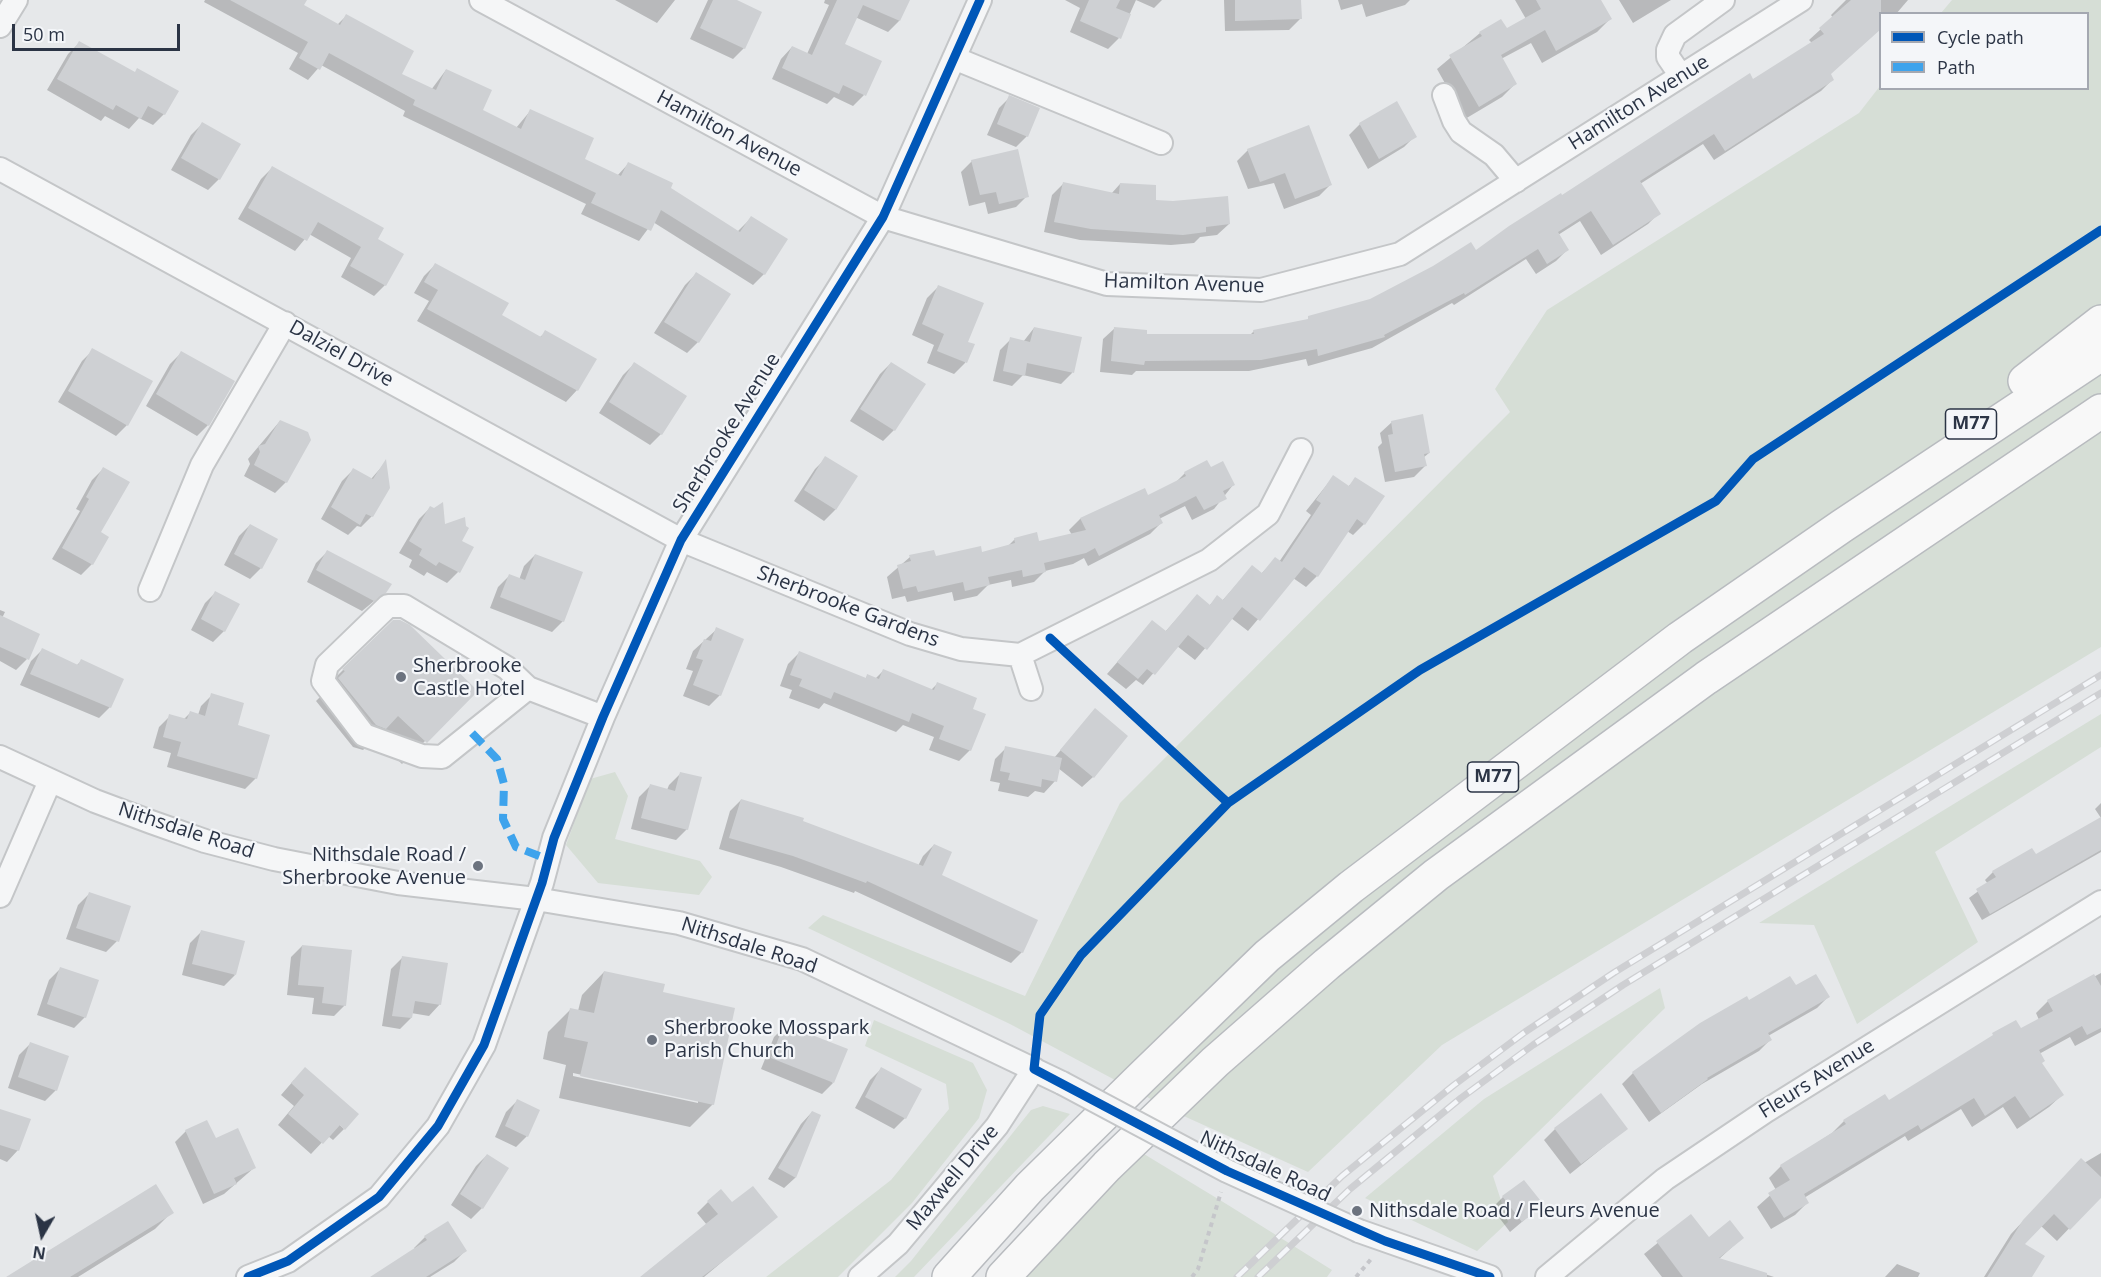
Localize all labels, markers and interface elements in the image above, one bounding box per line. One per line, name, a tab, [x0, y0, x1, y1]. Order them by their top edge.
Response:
scale bar	[15, 12, 183, 50]
legend	[1879, 12, 2089, 90]
text: 50 m	[23, 22, 65, 46]
text: Cycle path	[1937, 25, 2024, 49]
street label: Hamilton Avenue	[1564, 50, 1714, 156]
text: Path	[1937, 55, 1975, 79]
street label: Hamilton Avenue	[652, 86, 806, 182]
street label: Hamilton Avenue	[1103, 269, 1265, 299]
street label: Dalziel Drive	[285, 316, 397, 392]
street label: Sherbrooke Avenue	[668, 349, 786, 517]
road number: M77	[1946, 409, 1996, 439]
street label: Sherbrooke Gardens	[754, 561, 942, 653]
place label: Sherbrooke Castle Hotel	[413, 654, 525, 701]
marker: Sherbrooke Castle Hotel	[394, 670, 408, 684]
road number: M77	[1468, 762, 1518, 792]
street label: Nithsdale Road	[115, 798, 257, 864]
place label: Nithsdale Road / Sherbrooke Avenue	[282, 843, 466, 890]
marker: Nithsdale Road / Sherbrooke Avenue	[471, 859, 485, 873]
street label: Nithsdale Road	[678, 913, 820, 979]
place label: Sherbrooke Mosspark Parish Church	[664, 1016, 869, 1063]
marker: Sherbrooke Mosspark Parish Church	[645, 1033, 659, 1047]
street label: Fleurs Avenue	[1755, 1034, 1879, 1124]
street label: Maxwell Drive	[902, 1120, 1004, 1236]
street label: Nithsdale Road	[1196, 1126, 1334, 1208]
place label: Nithsdale Road / Fleurs Avenue	[1369, 1199, 1660, 1223]
marker: Nithsdale Road / Fleurs Avenue	[1350, 1204, 1364, 1218]
north arrow	[12, 1205, 72, 1265]
text: N	[31, 1241, 47, 1265]

